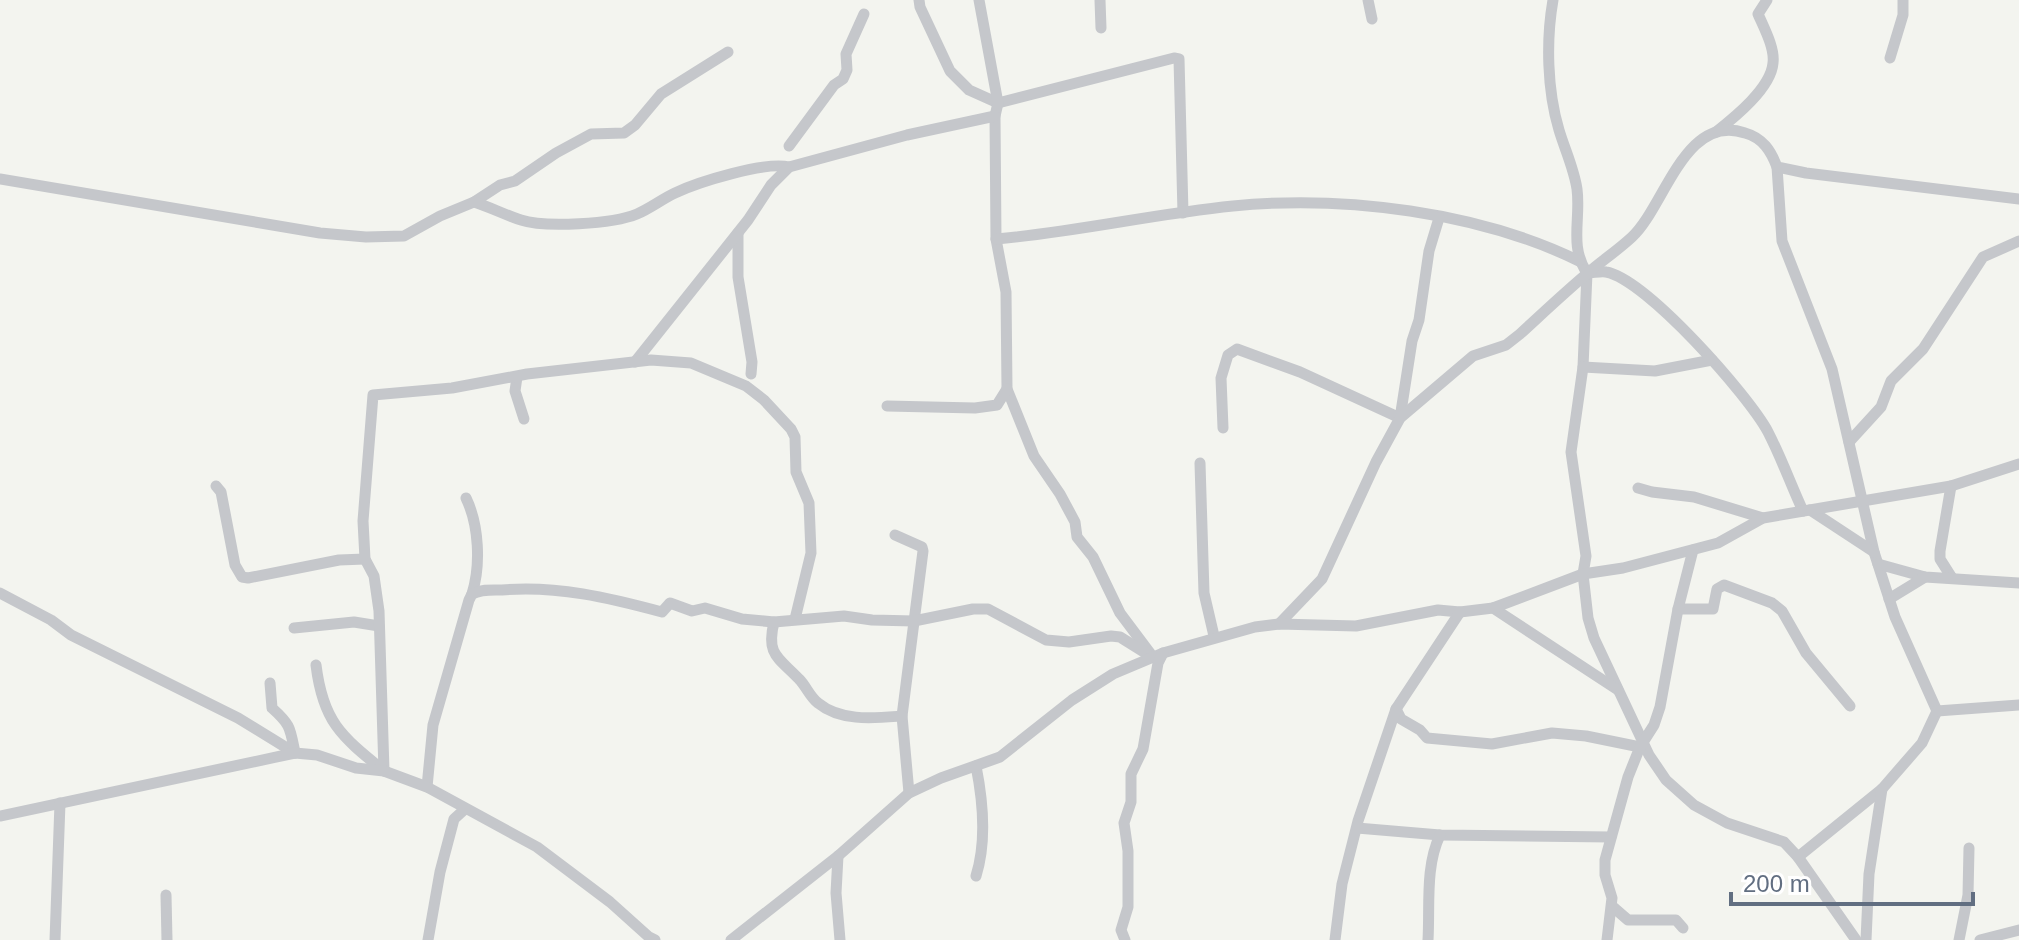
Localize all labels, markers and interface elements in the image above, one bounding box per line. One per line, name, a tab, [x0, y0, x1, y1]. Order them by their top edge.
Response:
scale bar	[1731, 856, 1973, 906]
text: 200 m	[1743, 870, 1810, 897]

